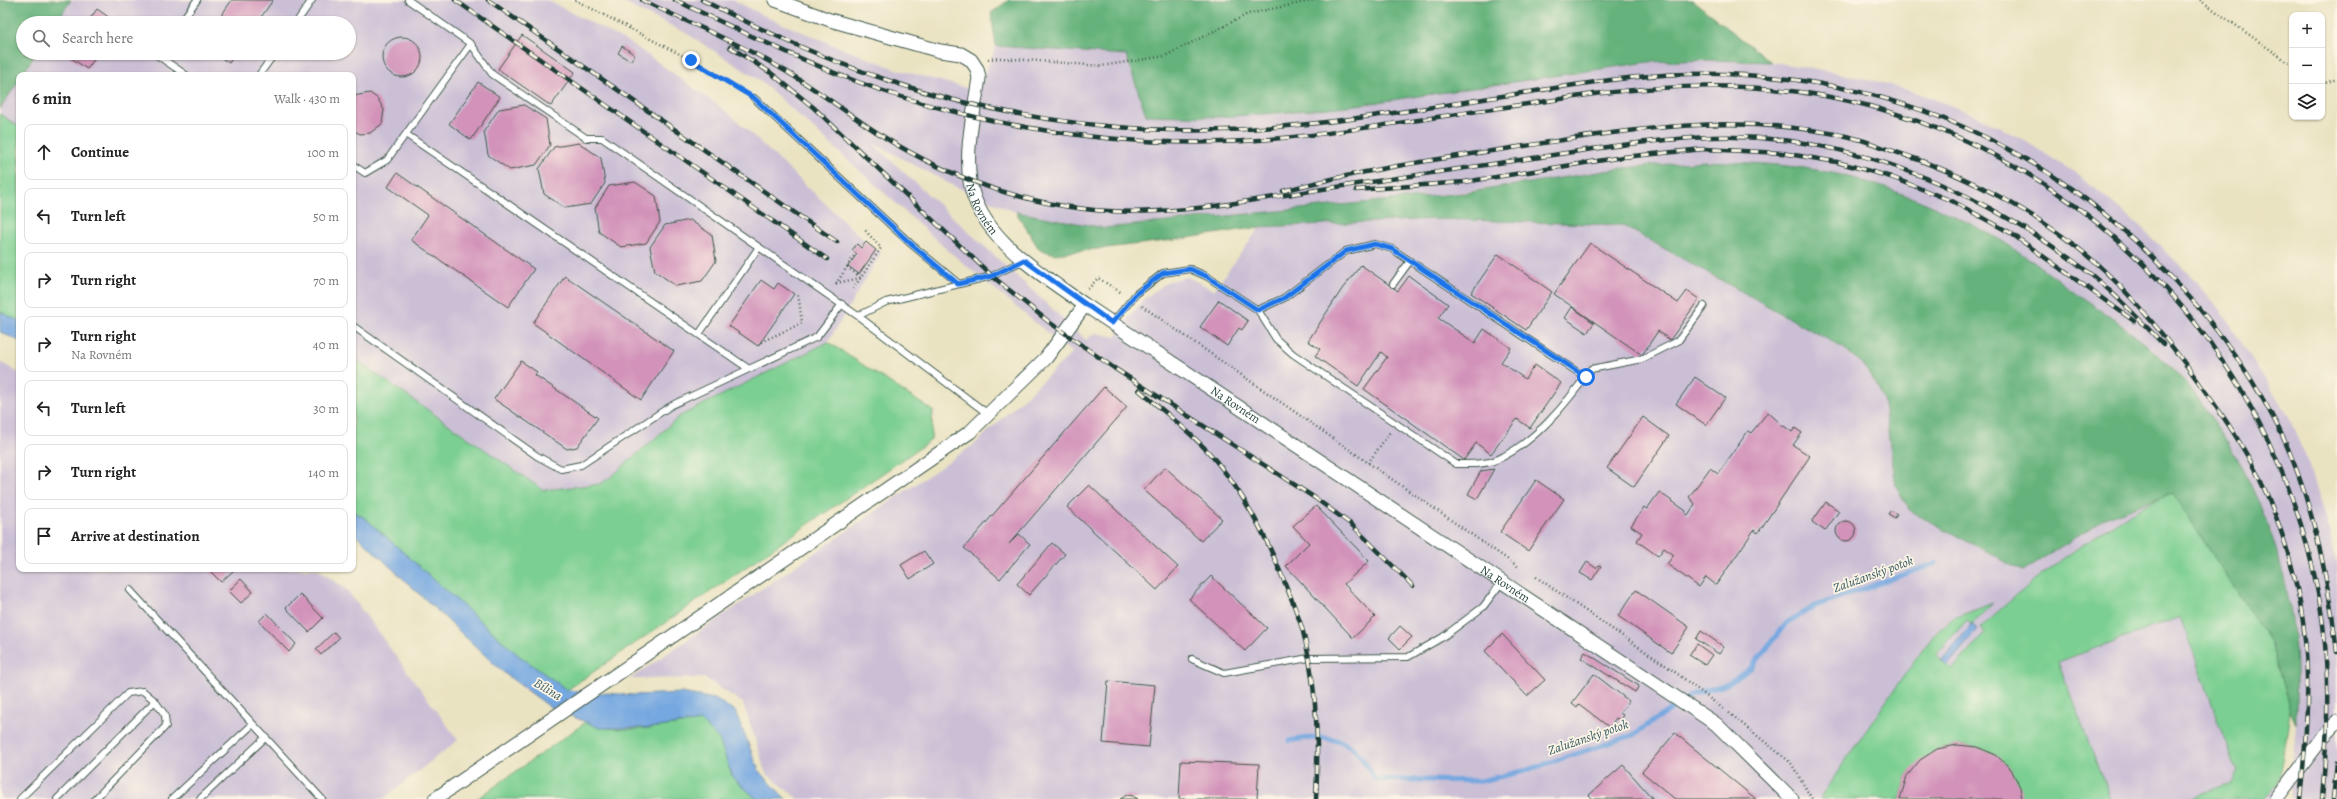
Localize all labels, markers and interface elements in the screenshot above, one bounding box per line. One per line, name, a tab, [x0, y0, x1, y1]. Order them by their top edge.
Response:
map controls	[2289, 12, 2325, 120]
button: +	[2289, 12, 2325, 48]
search box	[16, 16, 356, 60]
icon: search	[30, 27, 52, 49]
text: Search here	[62, 28, 133, 48]
button: −	[2289, 48, 2325, 84]
route end	[682, 51, 700, 69]
button: layers	[2289, 84, 2325, 120]
text: 6 min	[32, 87, 72, 110]
text: Walk · 430 m	[274, 90, 340, 107]
icon: ahead	[33, 141, 55, 163]
text: Continue	[71, 142, 129, 162]
text: 100 m	[307, 144, 339, 161]
street label: Na Rovném	[962, 182, 1002, 238]
icon: left	[33, 205, 55, 227]
text: Turn left	[71, 206, 126, 226]
text: 50 m	[313, 208, 339, 225]
icon: right	[33, 269, 55, 291]
text: Turn right	[71, 270, 136, 290]
text: 70 m	[313, 272, 339, 289]
text: Turn right	[71, 326, 136, 346]
icon: right	[33, 333, 55, 355]
text: 40 m	[313, 336, 339, 353]
text: Na Rovném	[71, 346, 132, 363]
route start	[1577, 368, 1595, 386]
street label: Na Rovném	[1208, 383, 1263, 427]
icon: left	[33, 397, 55, 419]
text: Turn left	[71, 398, 126, 418]
text: 30 m	[313, 400, 339, 417]
icon: right	[33, 461, 55, 483]
text: Turn right	[71, 462, 136, 482]
text: 140 m	[308, 464, 339, 481]
icon: arrive	[33, 525, 55, 547]
text: Arrive at destination	[71, 526, 200, 546]
water label: Zalužanský potok	[1831, 552, 1916, 596]
street label: Na Rovném	[1477, 562, 1533, 606]
water label: Bílina	[531, 674, 565, 704]
water label: Zalužanský potok	[1545, 715, 1631, 759]

